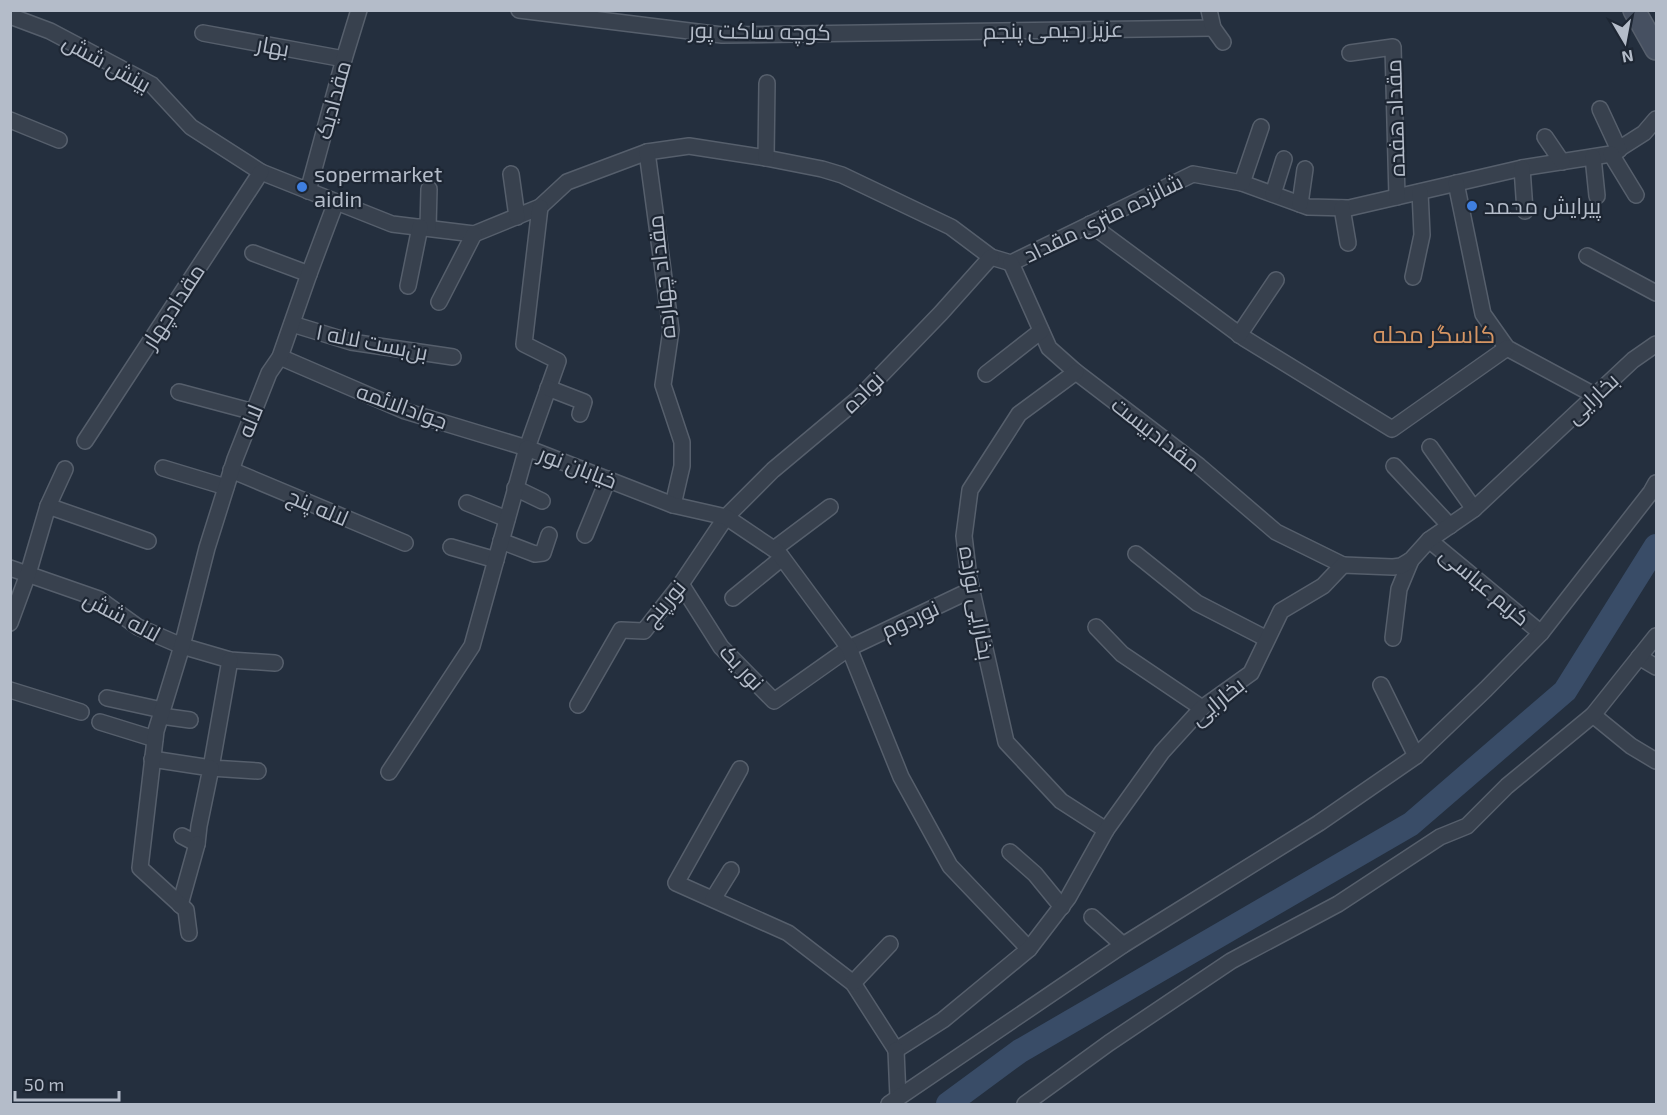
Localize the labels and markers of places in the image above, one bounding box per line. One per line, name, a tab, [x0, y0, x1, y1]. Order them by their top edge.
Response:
place label: sopermarket aidin	[314, 160, 442, 211]
marker: sopermarket aidin	[295, 180, 309, 194]
place label: پیرایش محمد	[1484, 192, 1601, 221]
marker: پیرایش محمد	[1465, 199, 1479, 213]

